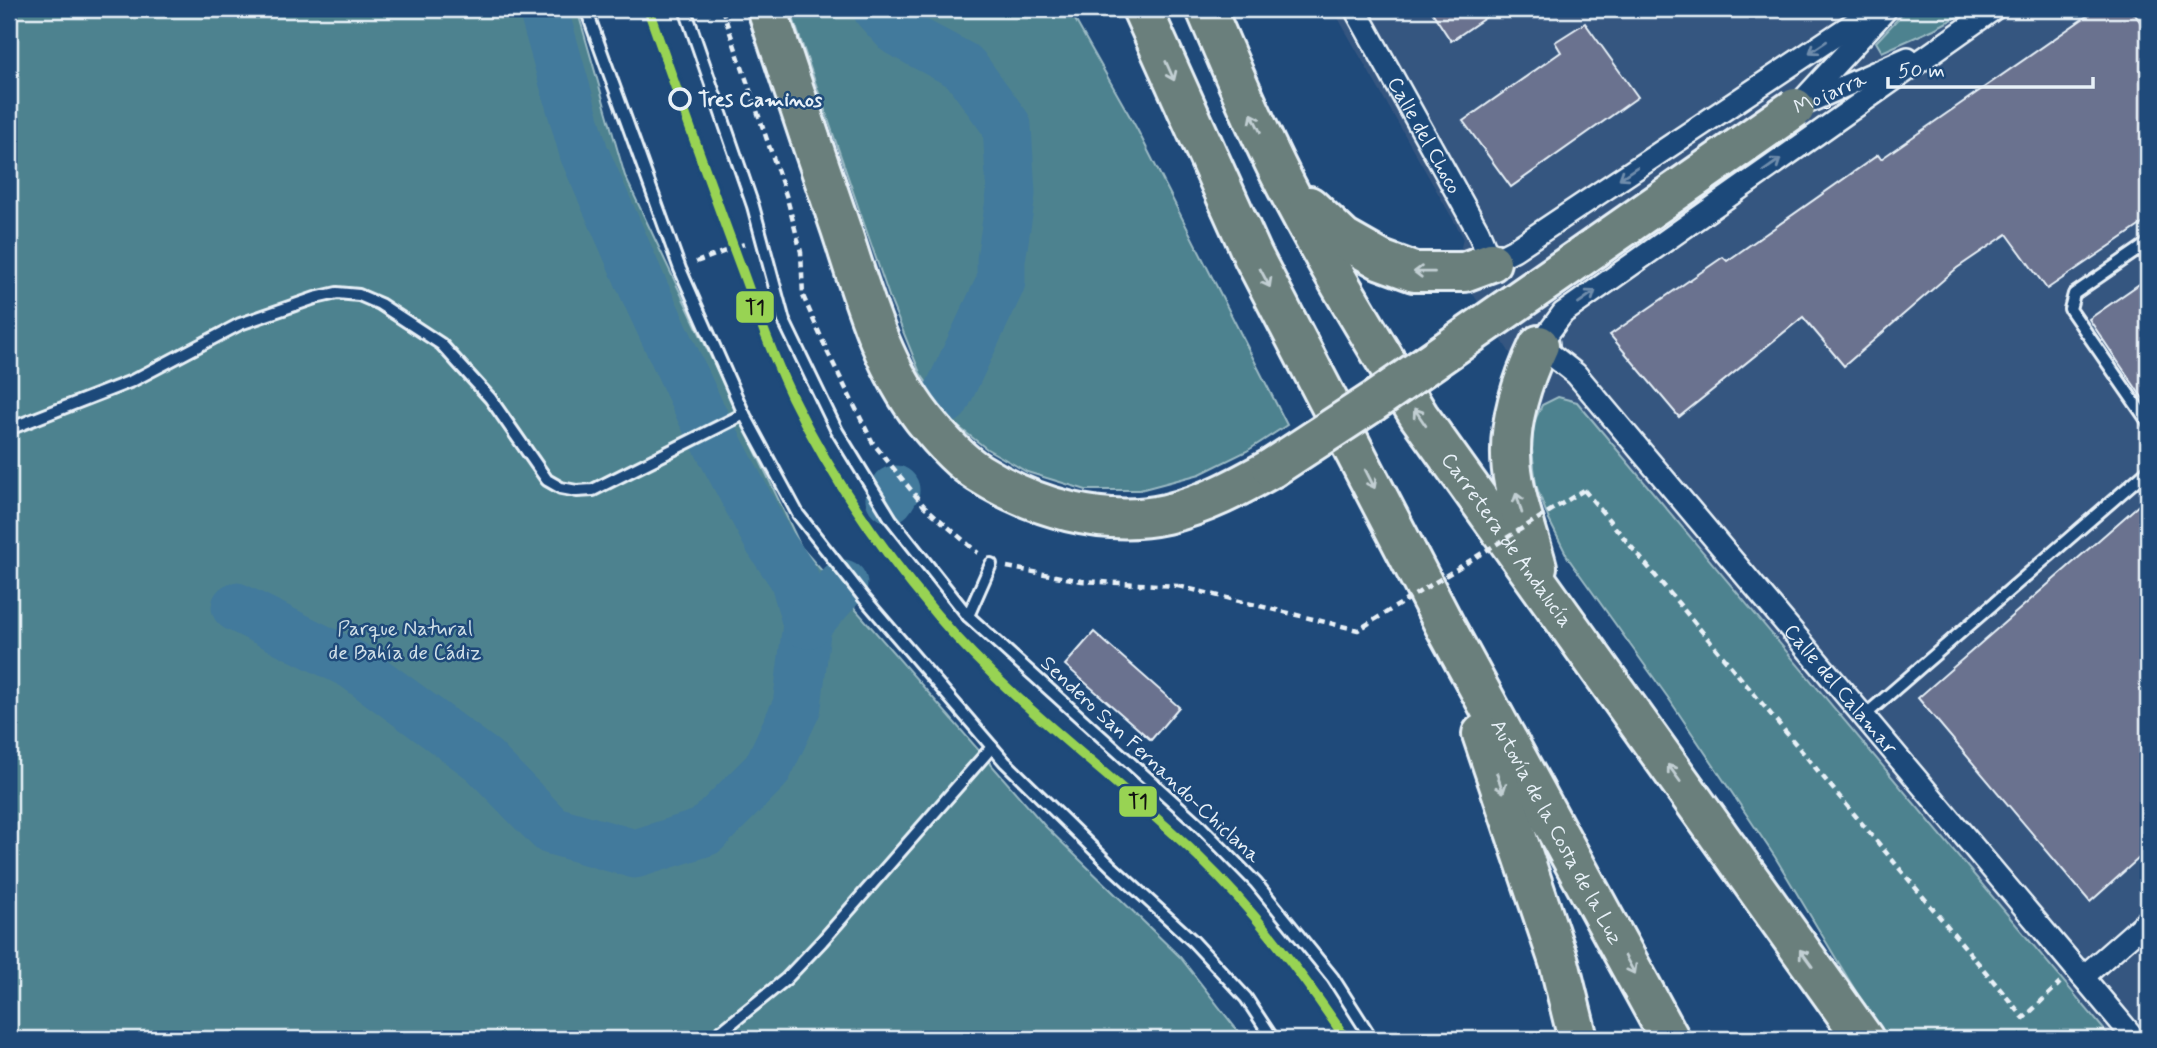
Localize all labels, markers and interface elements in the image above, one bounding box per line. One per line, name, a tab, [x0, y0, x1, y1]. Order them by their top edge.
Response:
one-way arrow	[1809, 39, 1828, 54]
scale bar	[1888, 46, 2092, 90]
text: 50 m	[1898, 57, 1945, 85]
one-way arrow	[1164, 60, 1177, 81]
street label: Mojarra	[1789, 65, 1871, 122]
street label: Calle del Choco	[1380, 72, 1468, 199]
place label: Tres Caminos	[698, 86, 823, 114]
marker: Tres Caminos	[669, 88, 691, 110]
one-way arrow	[1249, 113, 1262, 134]
one-way arrow	[1762, 158, 1781, 172]
one-way arrow	[1619, 166, 1639, 180]
one-way arrow	[1413, 265, 1436, 279]
one-way arrow	[1259, 267, 1272, 288]
line badge: T1	[735, 290, 775, 324]
one-way arrow	[1577, 290, 1596, 304]
text: T1	[745, 296, 765, 321]
one-way arrow	[1413, 408, 1427, 427]
street label: Carretera de Andalucía	[1434, 447, 1579, 633]
one-way arrow	[1364, 469, 1378, 489]
one-way arrow	[1512, 493, 1525, 515]
park label: Parque Natural de Bahía de Cádiz	[328, 615, 482, 667]
street label: Calle del Calamar	[1777, 618, 1903, 761]
street label: Sendero San Fernando-Chiclana	[1034, 650, 1267, 870]
street label: Autovía de la Costa de la Luz	[1483, 715, 1629, 950]
one-way arrow	[1667, 764, 1681, 783]
one-way arrow	[1495, 771, 1507, 793]
line badge: T1	[1118, 785, 1158, 818]
text: T1	[1128, 790, 1148, 815]
one-way arrow	[1799, 949, 1813, 968]
one-way arrow	[1623, 955, 1637, 975]

